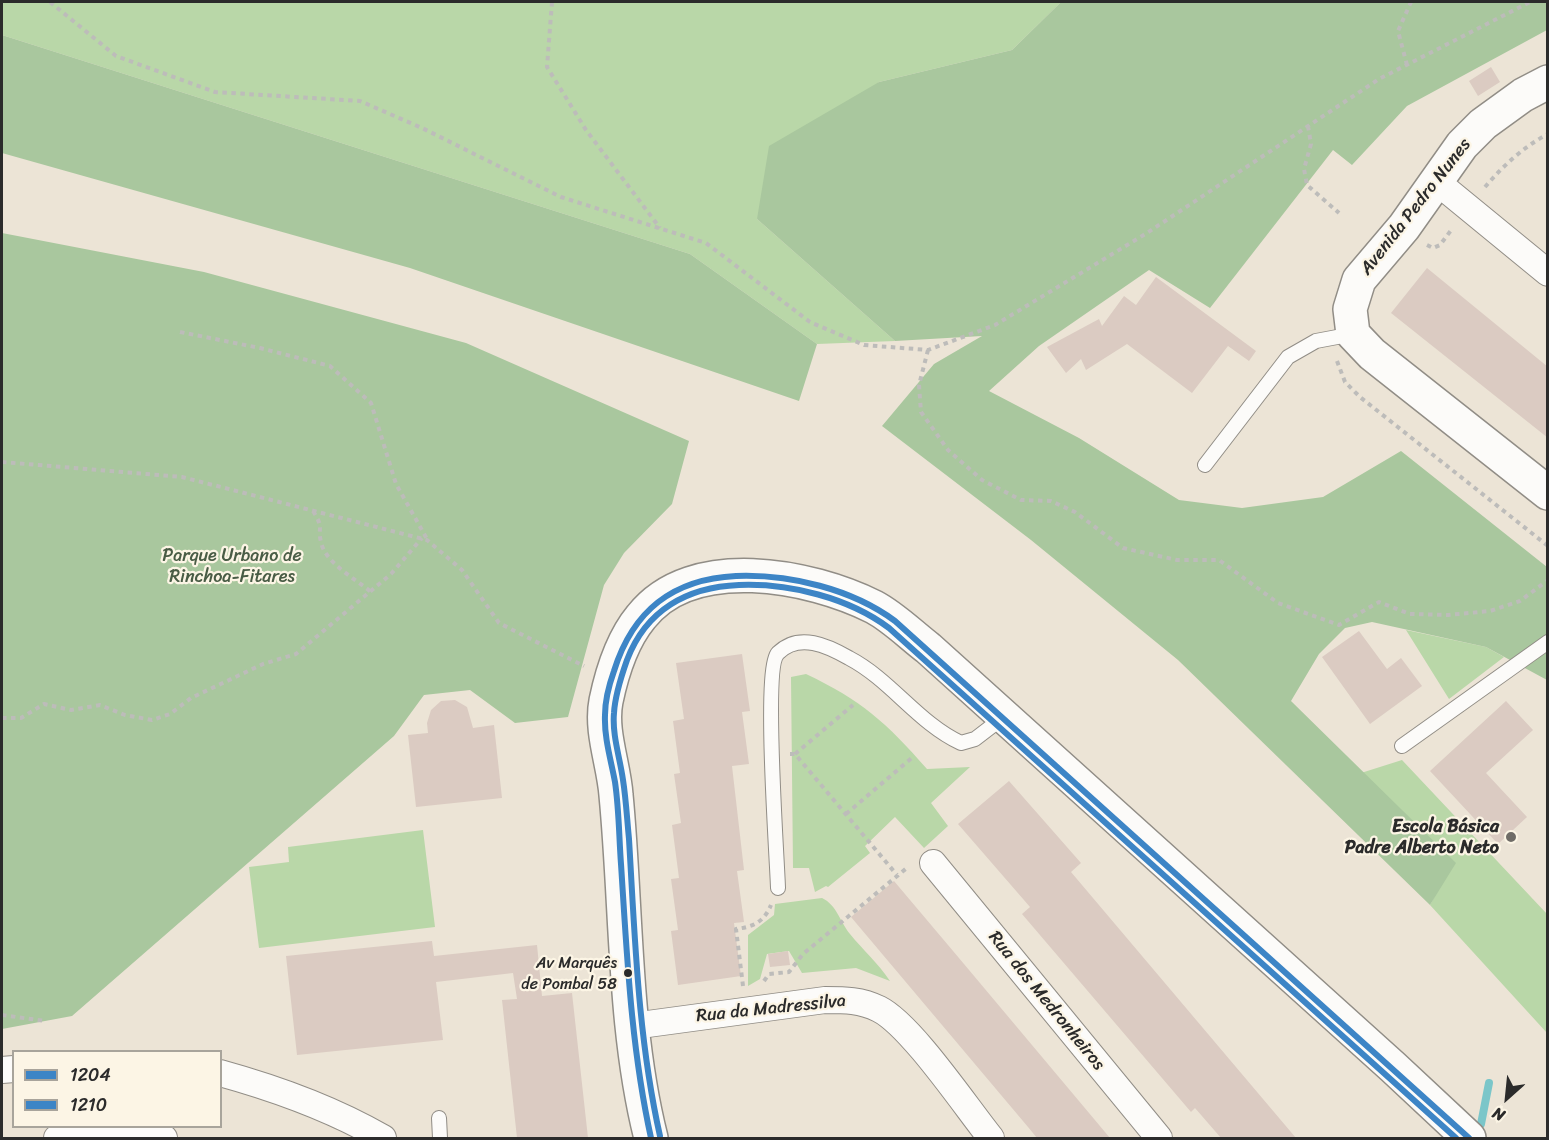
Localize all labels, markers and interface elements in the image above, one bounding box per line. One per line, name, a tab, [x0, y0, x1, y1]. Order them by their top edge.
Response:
street label: Avenida Pedro Nunes	[1356, 134, 1476, 280]
park label: Parque Urbano de Rinchoa-Fitares	[162, 545, 302, 588]
place label: Escola Básica Padre Alberto Neto	[1345, 816, 1499, 858]
marker: Escola Básica Padre Alberto Neto	[1504, 830, 1518, 844]
street label: Rua dos Medronheiros	[983, 927, 1109, 1075]
place label: Av Marquês de Pombal 58	[521, 954, 617, 992]
marker: Av Marquês de Pombal 58	[622, 967, 634, 979]
street label: Rua da Madressilva	[695, 990, 847, 1028]
legend	[12, 1050, 222, 1128]
text: 1204	[70, 1059, 111, 1091]
north arrow	[1477, 1068, 1537, 1128]
text: 1210	[70, 1089, 107, 1121]
text: N	[1487, 1099, 1510, 1130]

